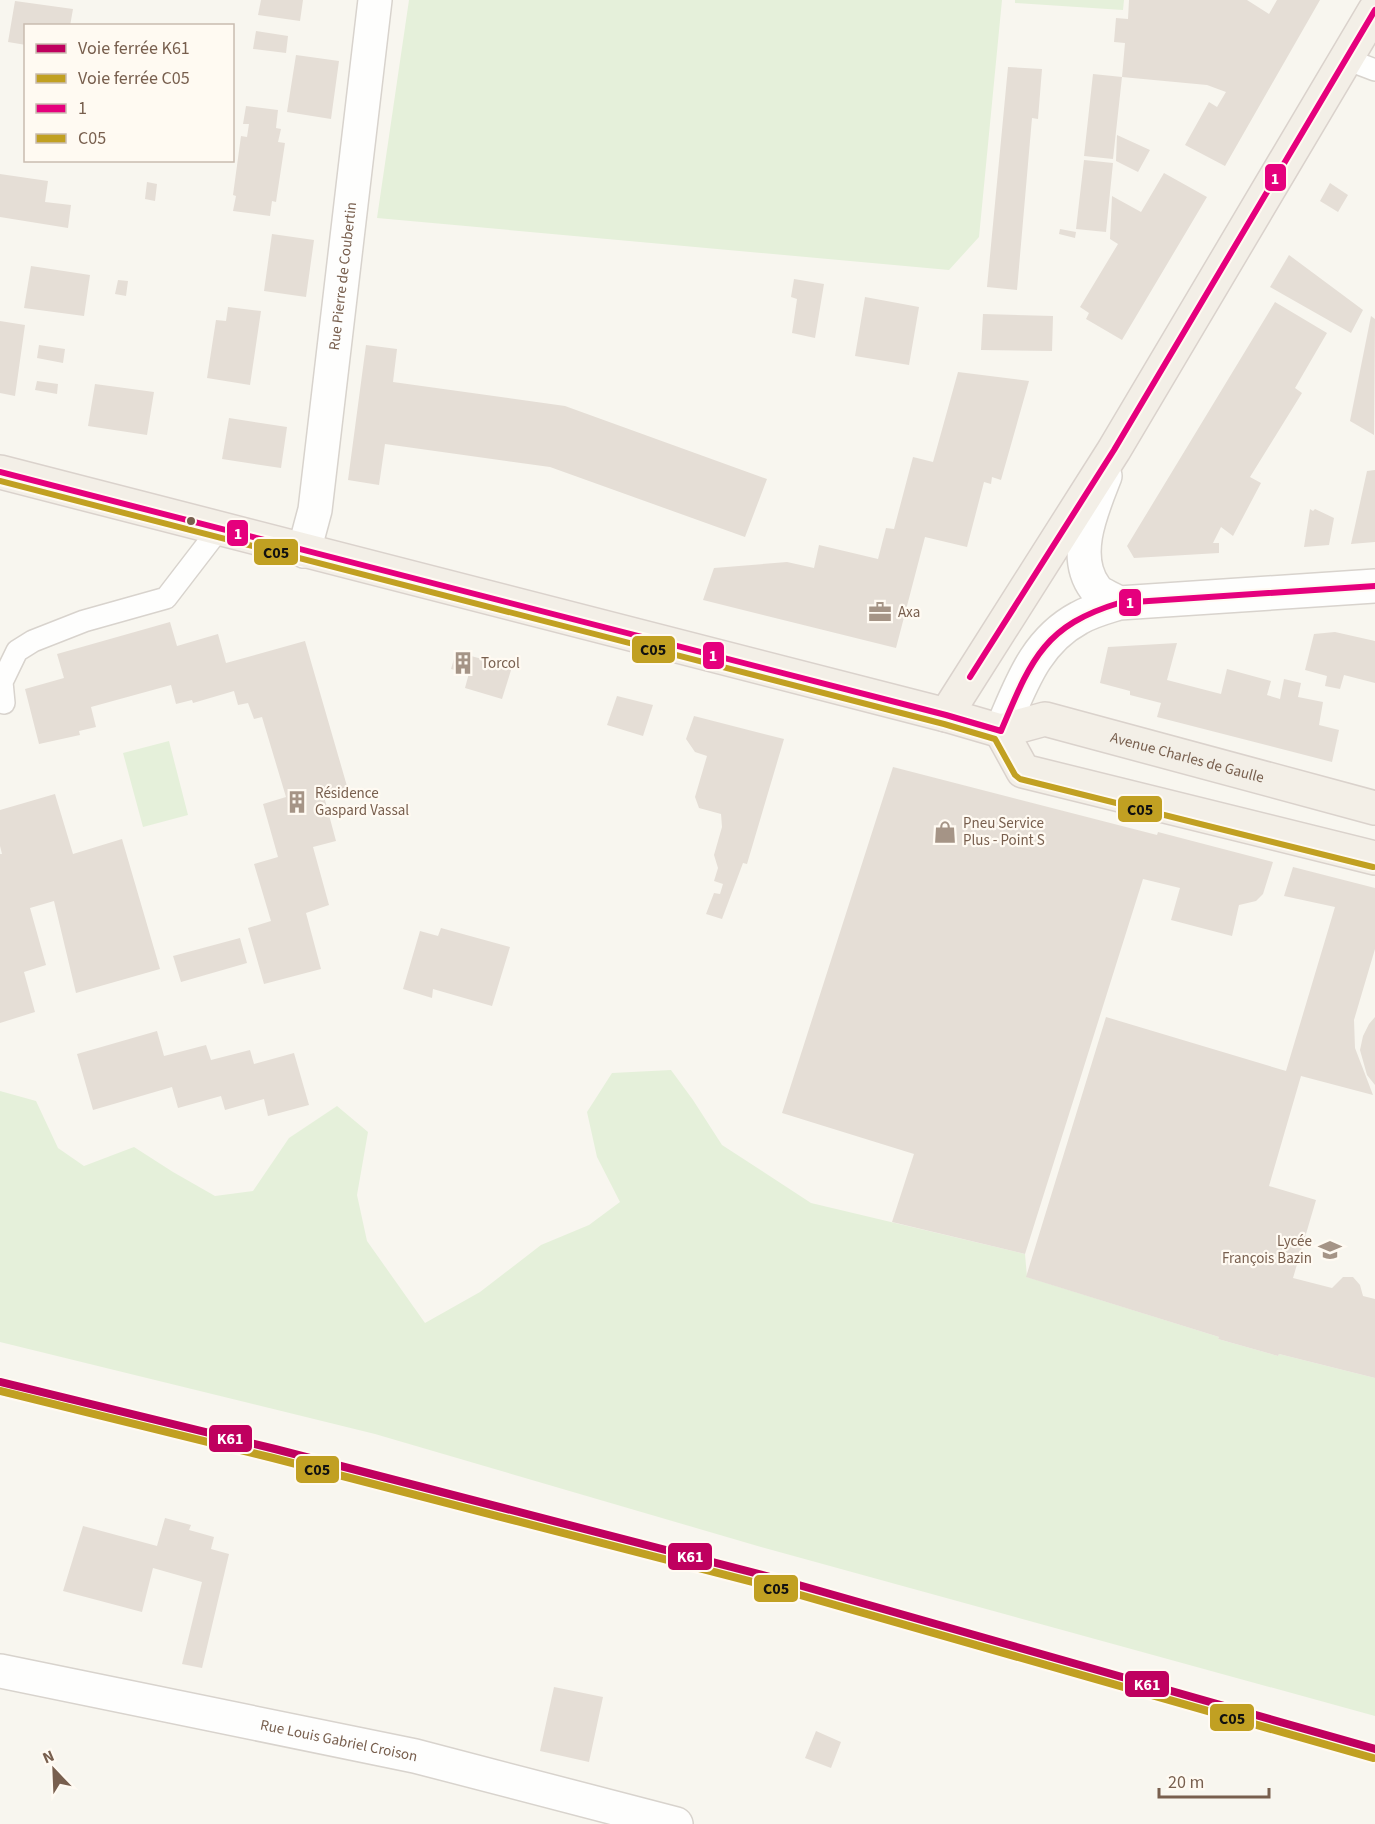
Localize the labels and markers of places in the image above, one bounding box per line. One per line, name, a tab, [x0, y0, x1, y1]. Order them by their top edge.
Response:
unlabelled marker	[185, 515, 197, 527]
office icon: Axa	[867, 599, 893, 625]
place label: Axa	[898, 602, 920, 623]
building icon: Torcol	[450, 650, 476, 676]
place label: Torcol	[481, 653, 520, 674]
place label: Résidence Gaspard Vassal	[315, 783, 409, 821]
building icon: Résidence Gaspard Vassal	[284, 789, 310, 815]
place label: Pneu Service Plus - Point S	[963, 813, 1045, 851]
shop icon: Pneu Service Plus - Point S	[932, 819, 958, 845]
place label: Lycée François Bazin	[1222, 1231, 1312, 1269]
school or university icon: Lycée François Bazin	[1317, 1237, 1343, 1263]

